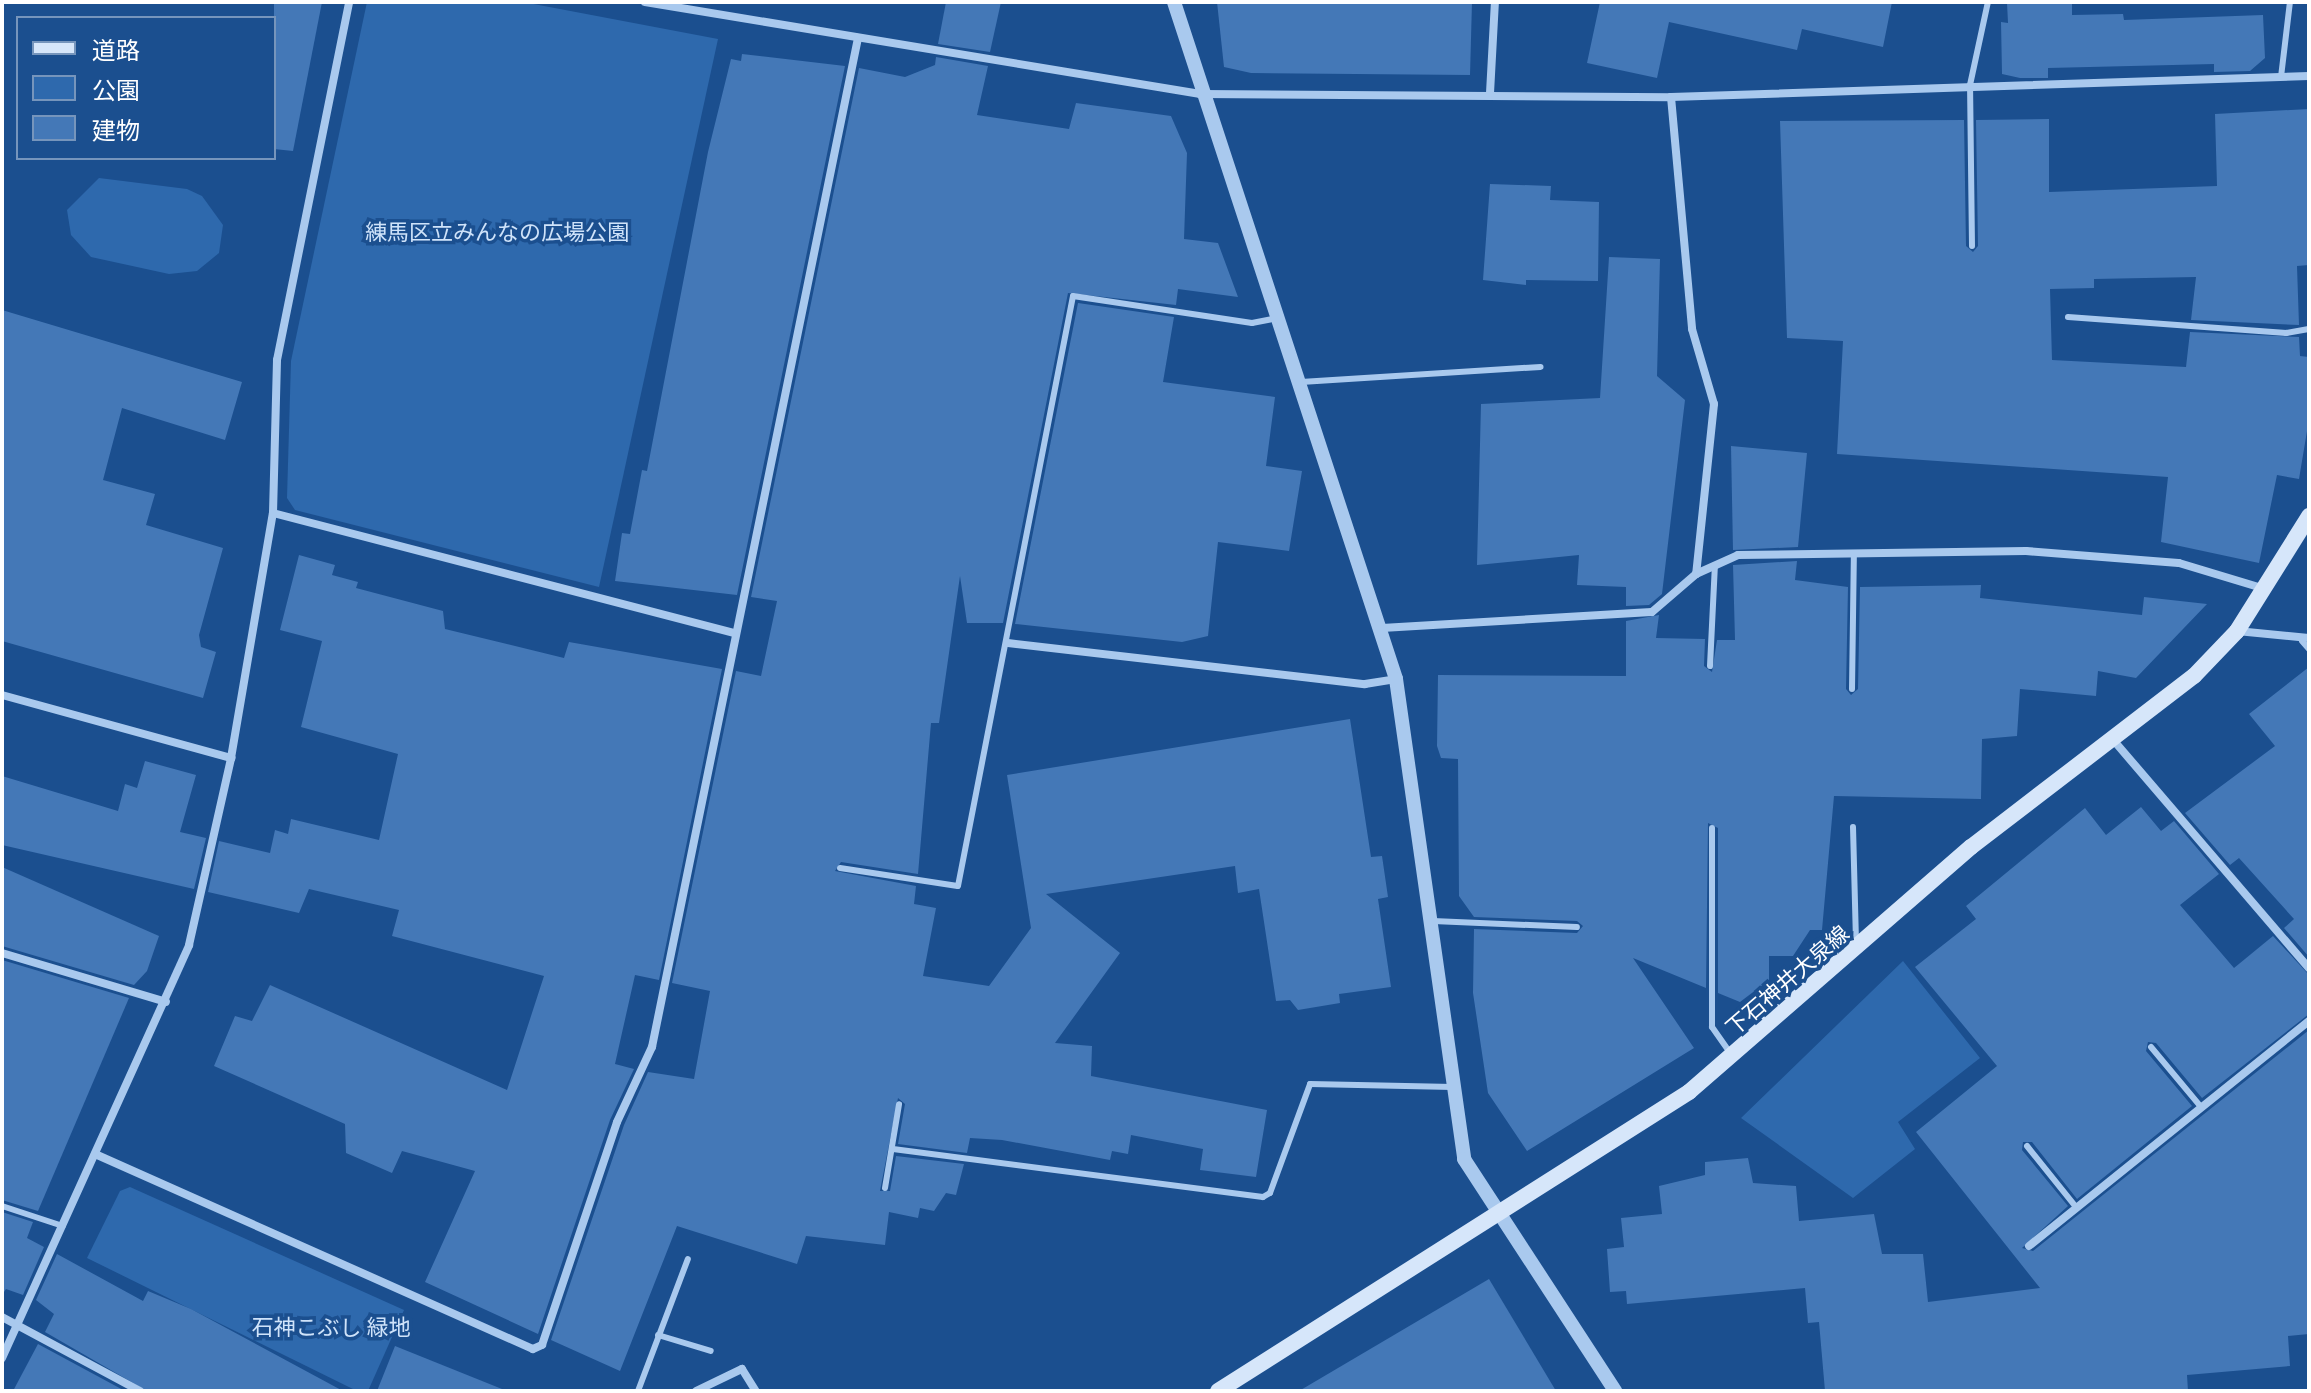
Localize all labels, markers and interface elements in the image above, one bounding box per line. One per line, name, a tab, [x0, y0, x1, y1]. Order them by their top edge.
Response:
legend	[16, 16, 276, 160]
text: 道路	[92, 34, 140, 66]
text: 公園	[92, 74, 140, 106]
text: 建物	[92, 114, 140, 146]
park label: 練馬区立みんなの広場公園	[365, 219, 629, 245]
street label: 下石神井大泉線	[1720, 920, 1854, 1040]
park label: 石神こぶし 緑地	[251, 1314, 411, 1340]

